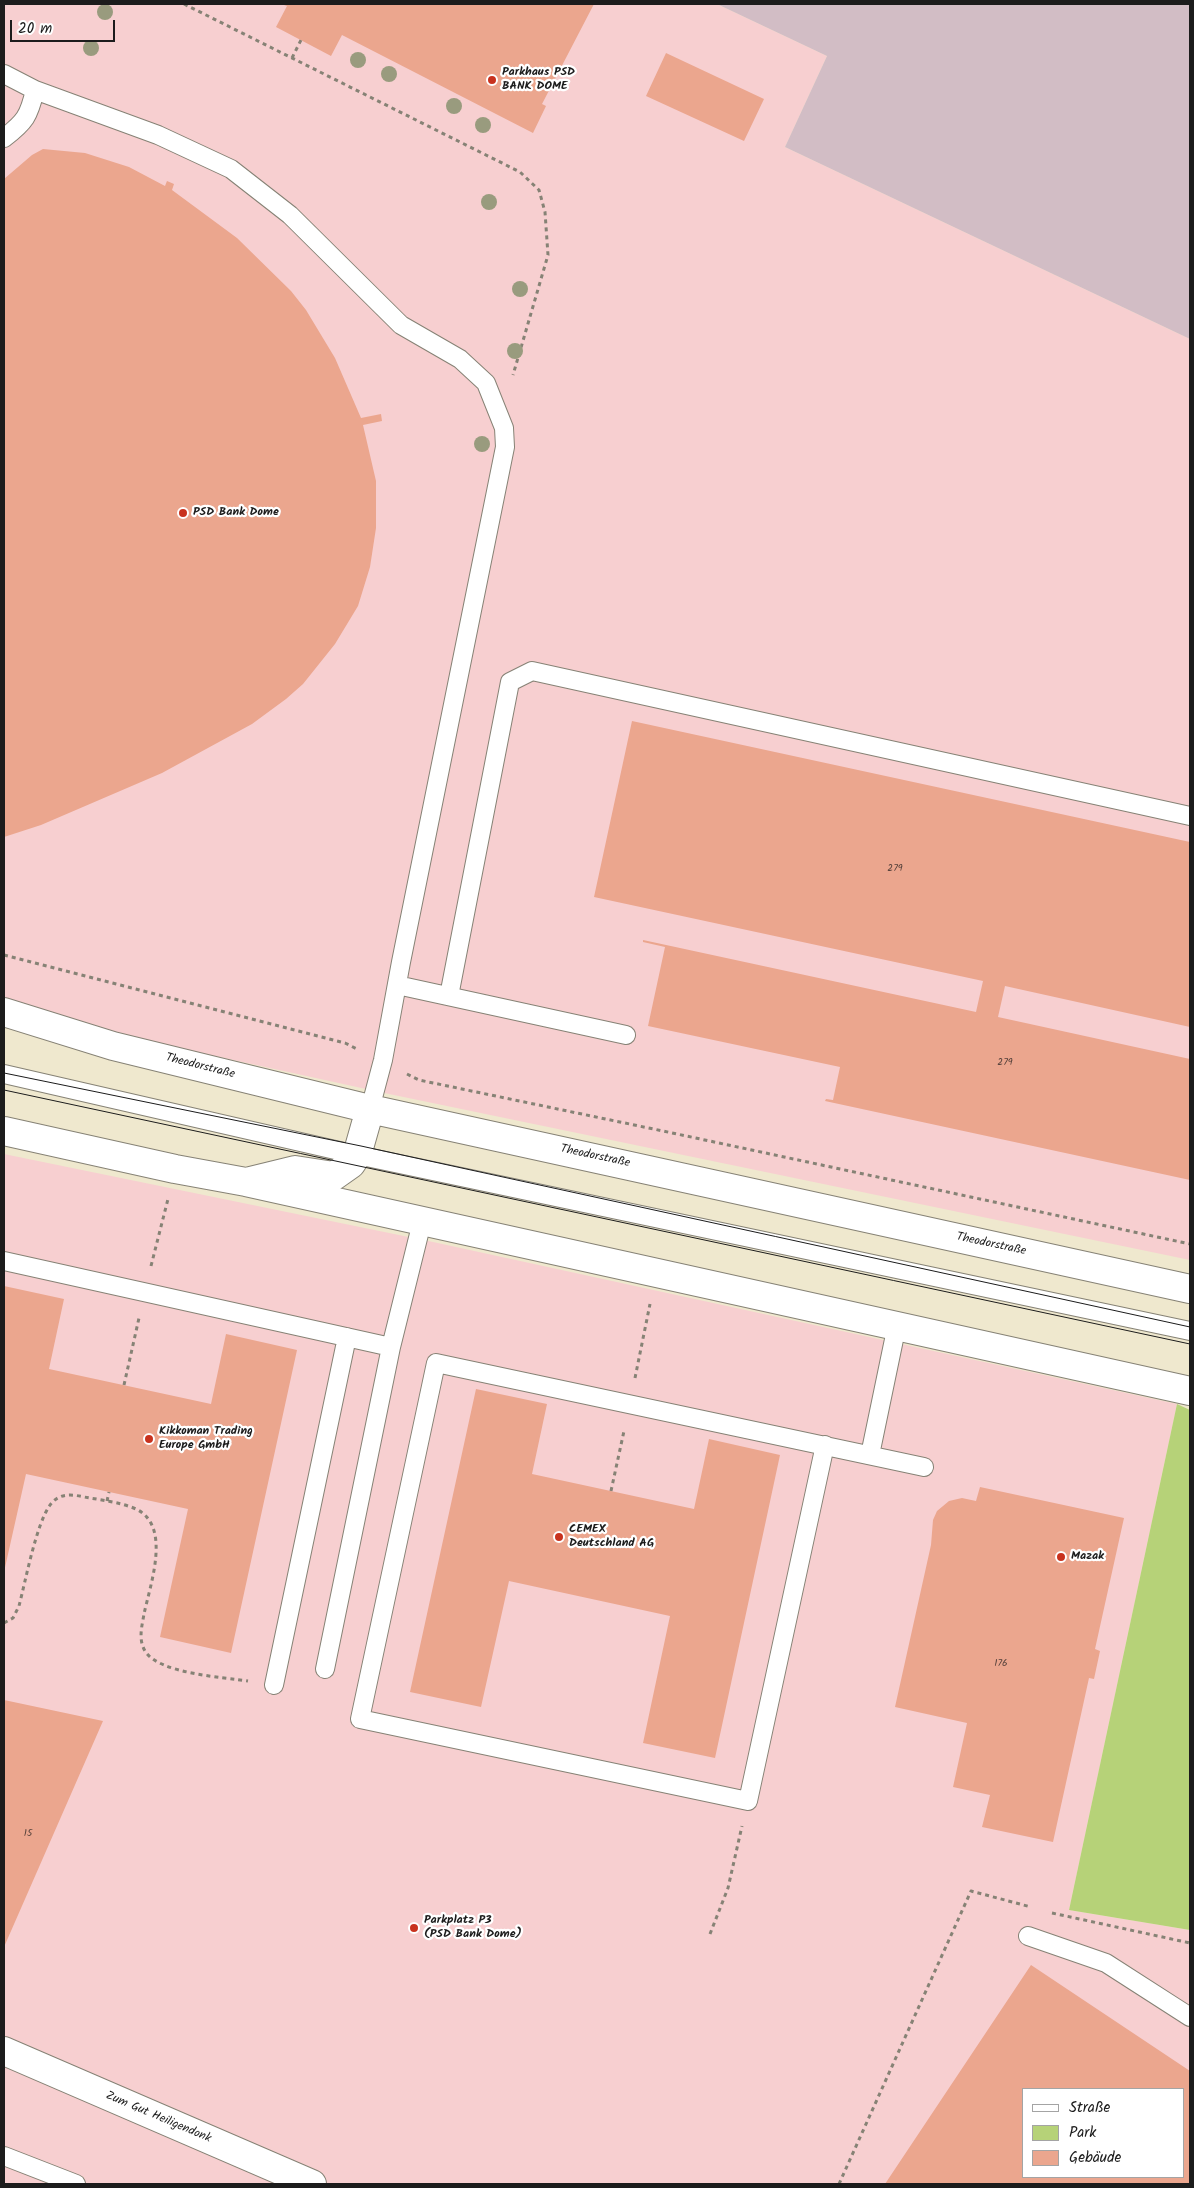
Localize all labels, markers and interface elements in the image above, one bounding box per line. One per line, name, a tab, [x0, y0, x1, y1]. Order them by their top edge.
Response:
scale bar	[12, 10, 118, 42]
text: 20 m	[18, 17, 52, 41]
place label: Parkhaus PSD BANK DOME	[502, 66, 575, 94]
marker: Parkhaus PSD BANK DOME	[486, 74, 498, 86]
place label: PSD Bank Dome	[193, 506, 279, 520]
marker: PSD Bank Dome	[177, 507, 189, 519]
house number: 279	[887, 863, 903, 875]
street label: Theodorstraße	[164, 1051, 236, 1083]
house number: 279	[997, 1057, 1013, 1069]
street label: Theodorstraße	[559, 1143, 631, 1171]
street label: Theodorstraße	[955, 1231, 1027, 1259]
place label: Kikkoman Trading Europe GmbH	[159, 1425, 253, 1453]
marker: Kikkoman Trading Europe GmbH	[143, 1433, 155, 1445]
place label: CEMEX Deutschland AG	[569, 1523, 654, 1551]
marker: CEMEX Deutschland AG	[553, 1531, 565, 1543]
place label: Mazak	[1071, 1550, 1104, 1564]
marker: Mazak	[1055, 1551, 1067, 1563]
house number: 176	[994, 1658, 1008, 1670]
house number: 15	[24, 1828, 32, 1840]
place label: Parkplatz P3 (PSD Bank Dome)	[424, 1914, 522, 1942]
marker: Parkplatz P3 (PSD Bank Dome)	[408, 1922, 420, 1934]
legend	[1022, 2088, 1184, 2178]
street label: Zum Gut Heiligendonk	[103, 2089, 213, 2147]
text: Straße	[1069, 2096, 1110, 2120]
text: Park	[1069, 2121, 1096, 2145]
text: Gebäude	[1069, 2146, 1121, 2170]

